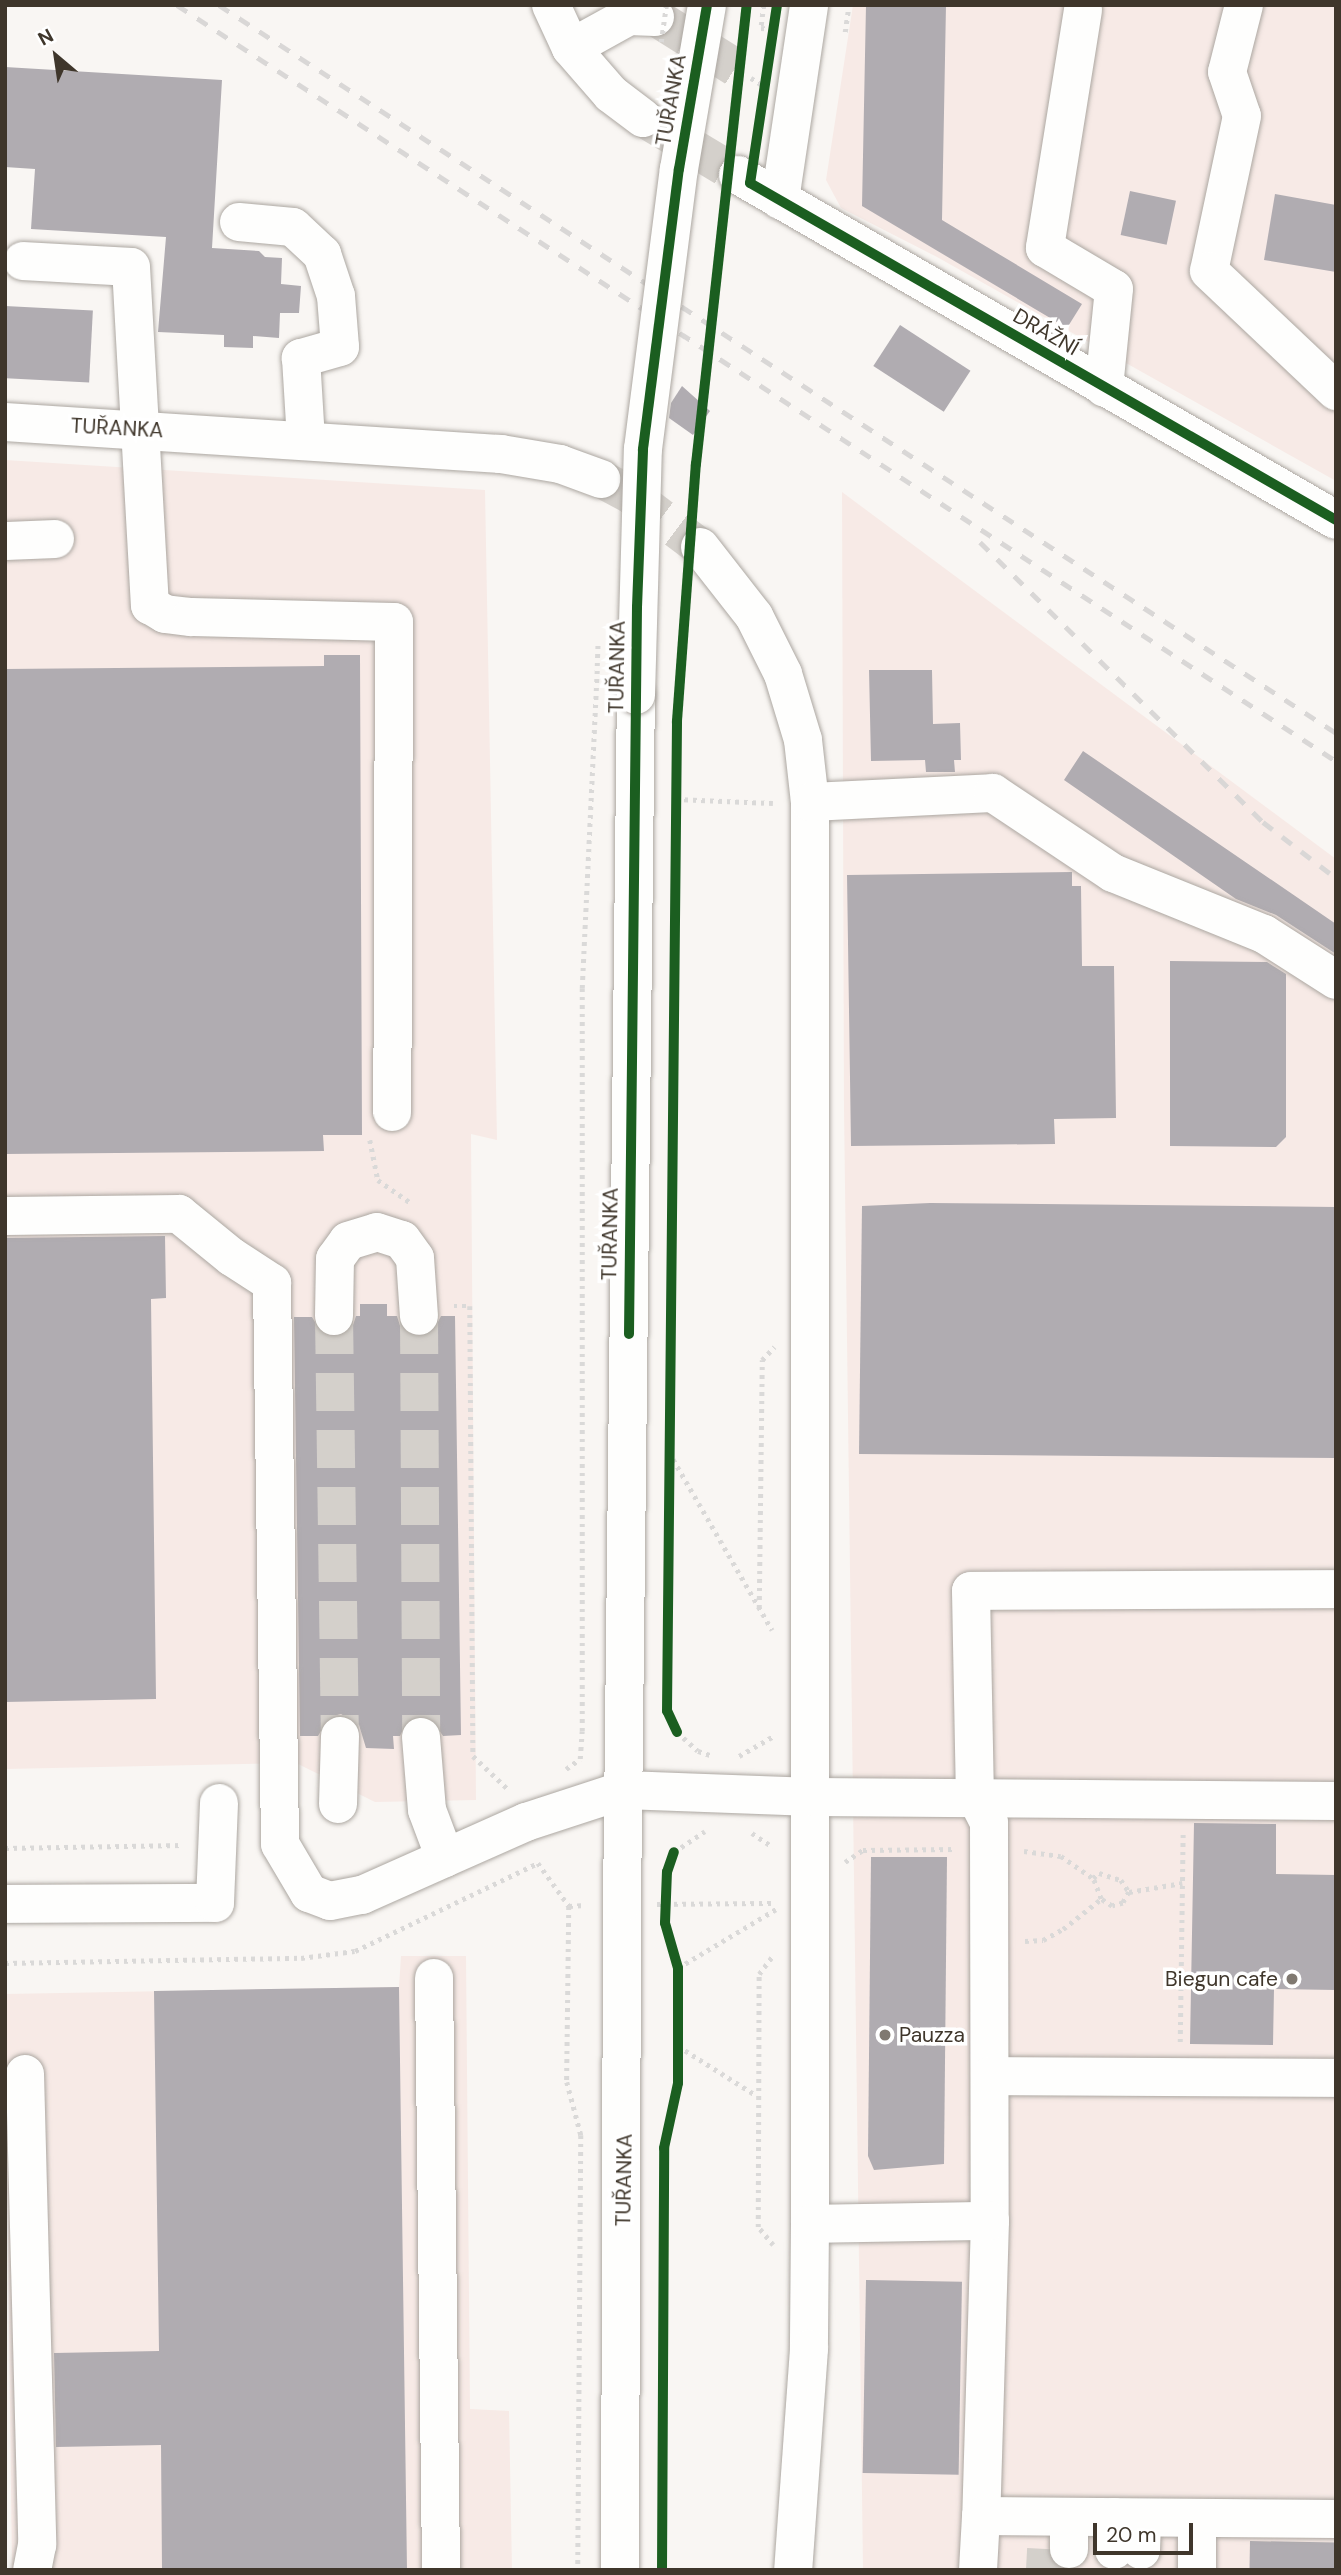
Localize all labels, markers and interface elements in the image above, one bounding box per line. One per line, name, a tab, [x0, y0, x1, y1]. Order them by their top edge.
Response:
north arrow	[21, 21, 91, 91]
text: N	[33, 23, 58, 51]
street label: TUŘANKA	[651, 52, 691, 148]
street label: DRÁŽNÍ	[1009, 303, 1083, 361]
street label: TUŘANKA	[70, 413, 164, 443]
street label: TUŘANKA	[604, 620, 630, 714]
street label: TUŘANKA	[597, 1187, 623, 1281]
place label: Biegun cafe	[1165, 1966, 1278, 1992]
marker: Biegun cafe	[1284, 1971, 1300, 1987]
place label: Pauzza	[899, 2022, 965, 2048]
marker: Pauzza	[877, 2027, 893, 2043]
street label: TUŘANKA	[611, 2133, 637, 2227]
scale bar	[1096, 2508, 1196, 2552]
text: 20 m	[1106, 2521, 1157, 2549]

